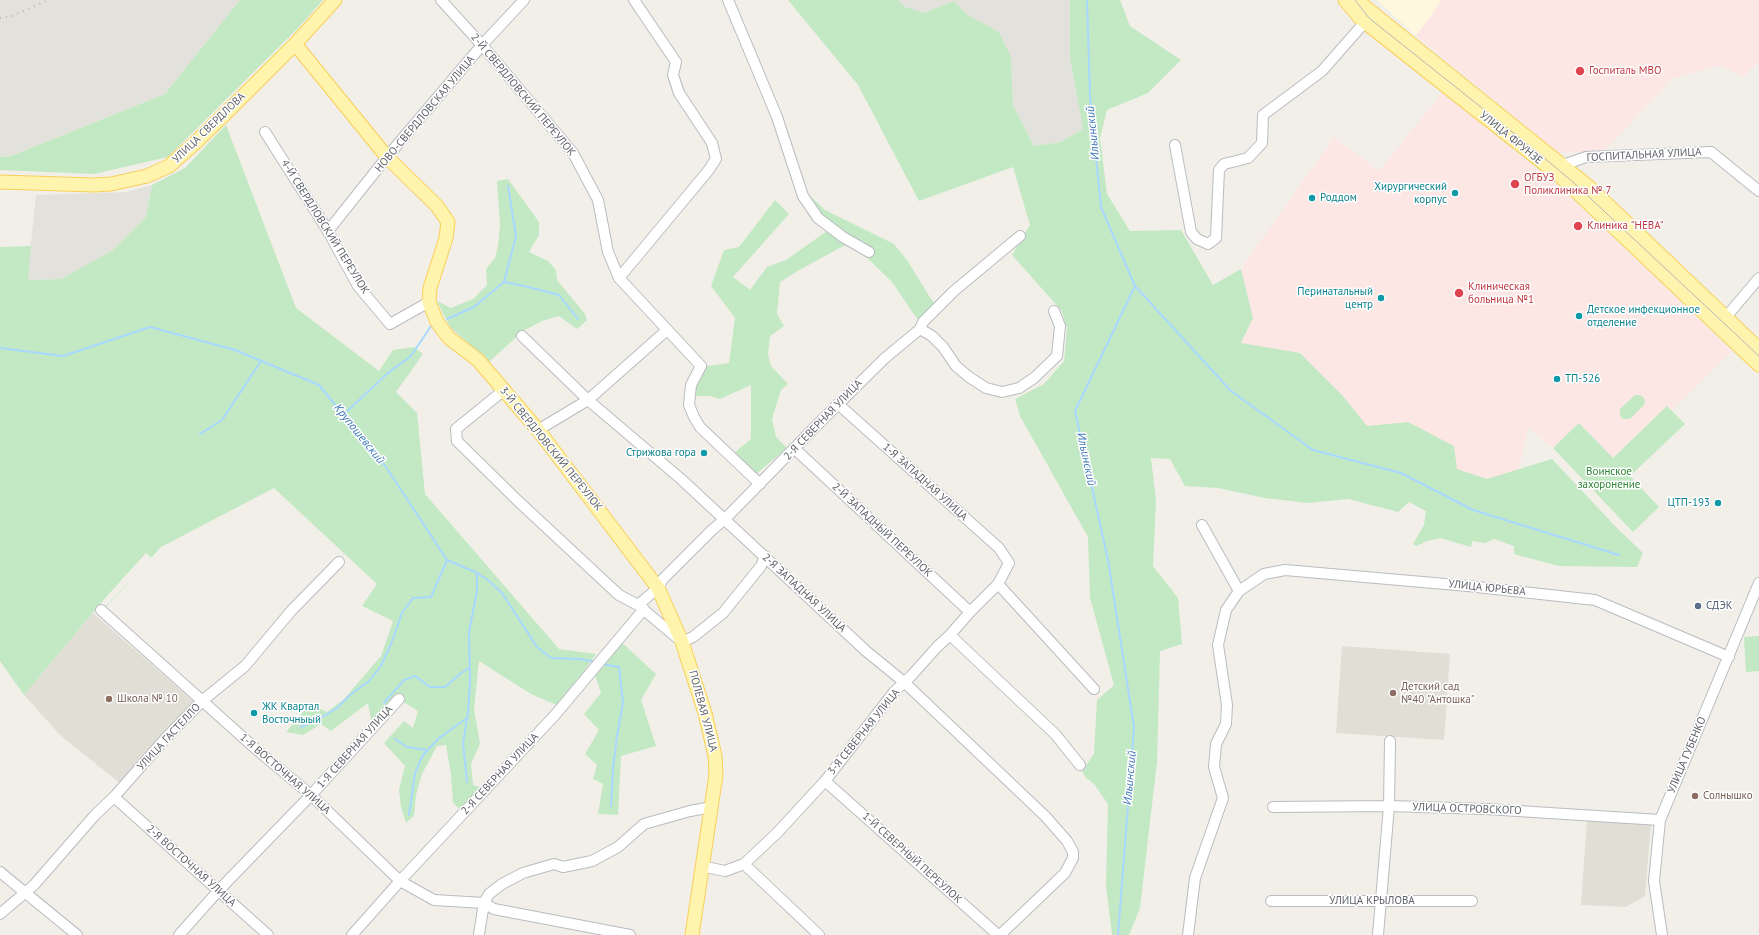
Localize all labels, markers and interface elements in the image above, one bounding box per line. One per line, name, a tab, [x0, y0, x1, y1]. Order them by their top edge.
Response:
street label: 2-Й СВЕРДЛОВСКИЙ ПЕРЕУЛОК	[468, 31, 578, 159]
street label: НОВО-СВЕРДЛОВСКАЯ УЛИЦА	[372, 53, 478, 175]
place label: Госпиталь МВО	[1589, 64, 1661, 78]
marker: Госпиталь МВО	[1574, 65, 1586, 77]
street label: УЛИЦА СВЕРДЛОВА	[170, 90, 248, 166]
water label: Ильинский	[1083, 105, 1103, 161]
street label: УЛИЦА ФРУНЗЕ	[1477, 109, 1545, 167]
street label: ГОСПИТАЛЬНАЯ УЛИЦА	[1586, 145, 1702, 165]
street label: 4-Й СВЕРДЛОВСКИЙ ПЕРЕУЛОК	[278, 157, 372, 297]
place label: ОГБУЗ Поликлиника № 7	[1524, 171, 1612, 197]
marker: ОГБУЗ Поликлиника № 7	[1509, 178, 1521, 190]
place label: Хирургический корпус	[1374, 180, 1447, 206]
marker: Хирургический корпус	[1450, 188, 1460, 198]
place label: Роддом	[1320, 191, 1357, 205]
marker: Роддом	[1307, 193, 1317, 203]
place label: Клиника "НЕВА"	[1587, 219, 1663, 233]
marker: Клиника "НЕВА"	[1572, 220, 1584, 232]
place label: Клиническая больница №1	[1468, 280, 1534, 306]
place label: Перинатальный центр	[1297, 285, 1373, 311]
marker: Клиническая больница №1	[1453, 287, 1465, 299]
marker: Перинатальный центр	[1376, 293, 1386, 303]
place label: Детское инфекционное отделение	[1587, 303, 1700, 329]
marker: Детское инфекционное отделение	[1574, 311, 1584, 321]
place label: ТП-526	[1565, 372, 1600, 386]
marker: ТП-526	[1552, 374, 1562, 384]
street label: 2-Я СЕВЕРНАЯ УЛИЦА	[781, 377, 865, 463]
street label: 3-Й СВЕРДЛОВСКИЙ ПЕРЕУЛОК	[497, 384, 605, 514]
water label: Крупошевский	[330, 401, 388, 467]
water label: Ильинский	[1073, 431, 1099, 487]
street label: 1-Я ЗАПАДНАЯ УЛИЦА	[880, 440, 970, 524]
place label: Стрижова гора	[626, 446, 696, 460]
marker: Стрижова гора	[699, 448, 709, 458]
park label: Воинское захоронение	[1578, 465, 1640, 491]
street label: 2-Й ЗАПАДНЫЙ ПЕРЕУЛОК	[829, 480, 935, 580]
place label: ЦТП-193	[1668, 496, 1710, 510]
marker: ЦТП-193	[1713, 498, 1723, 508]
street label: 2-Я ЗАПАДНАЯ УЛИЦА	[759, 551, 849, 635]
street label: УЛИЦА ЮРЬЕВА	[1448, 577, 1526, 599]
place label: СДЭК	[1706, 599, 1732, 613]
marker: СДЭК	[1693, 601, 1703, 611]
street label: ПОЛЕВАЯ УЛИЦА	[686, 669, 720, 753]
place label: Детский сад №40 "Антошка"	[1401, 680, 1474, 706]
street label: 3-Я СЕВЕРНАЯ УЛИЦА	[825, 686, 903, 778]
marker: Детский сад №40 "Антошка"	[1388, 688, 1398, 698]
place label: Школа № 10	[117, 692, 178, 706]
marker: Школа № 10	[104, 694, 114, 704]
place label: ЖК Квартал Восточныый	[262, 700, 321, 726]
street label: УЛИЦА ГАСТЕЛЛО	[135, 701, 203, 773]
street label: 1-Я СЕВЕРНАЯ УЛИЦА	[314, 703, 396, 791]
marker: ЖК Квартал Восточныый	[249, 708, 259, 718]
street label: УЛИЦА ГУБЕНКО	[1665, 715, 1709, 795]
street label: 2-Я СЕВЕРНАЯ УЛИЦА	[459, 730, 541, 818]
street label: 1-Я ВОСТОЧНАЯ УЛИЦА	[237, 731, 333, 817]
water label: Ильинский	[1120, 750, 1140, 806]
place label: Солнышко	[1703, 789, 1753, 803]
marker: Солнышко	[1690, 791, 1700, 801]
street label: УЛИЦА ОСТРОВСКОГО	[1412, 800, 1522, 818]
street label: 1-Й СЕВЕРНЫЙ ПЕРЕУЛОК	[860, 810, 964, 906]
street label: 2-Я ВОСТОЧНАЯ УЛИЦА	[143, 822, 239, 910]
street label: УЛИЦА КРЫЛОВА	[1329, 894, 1415, 908]

